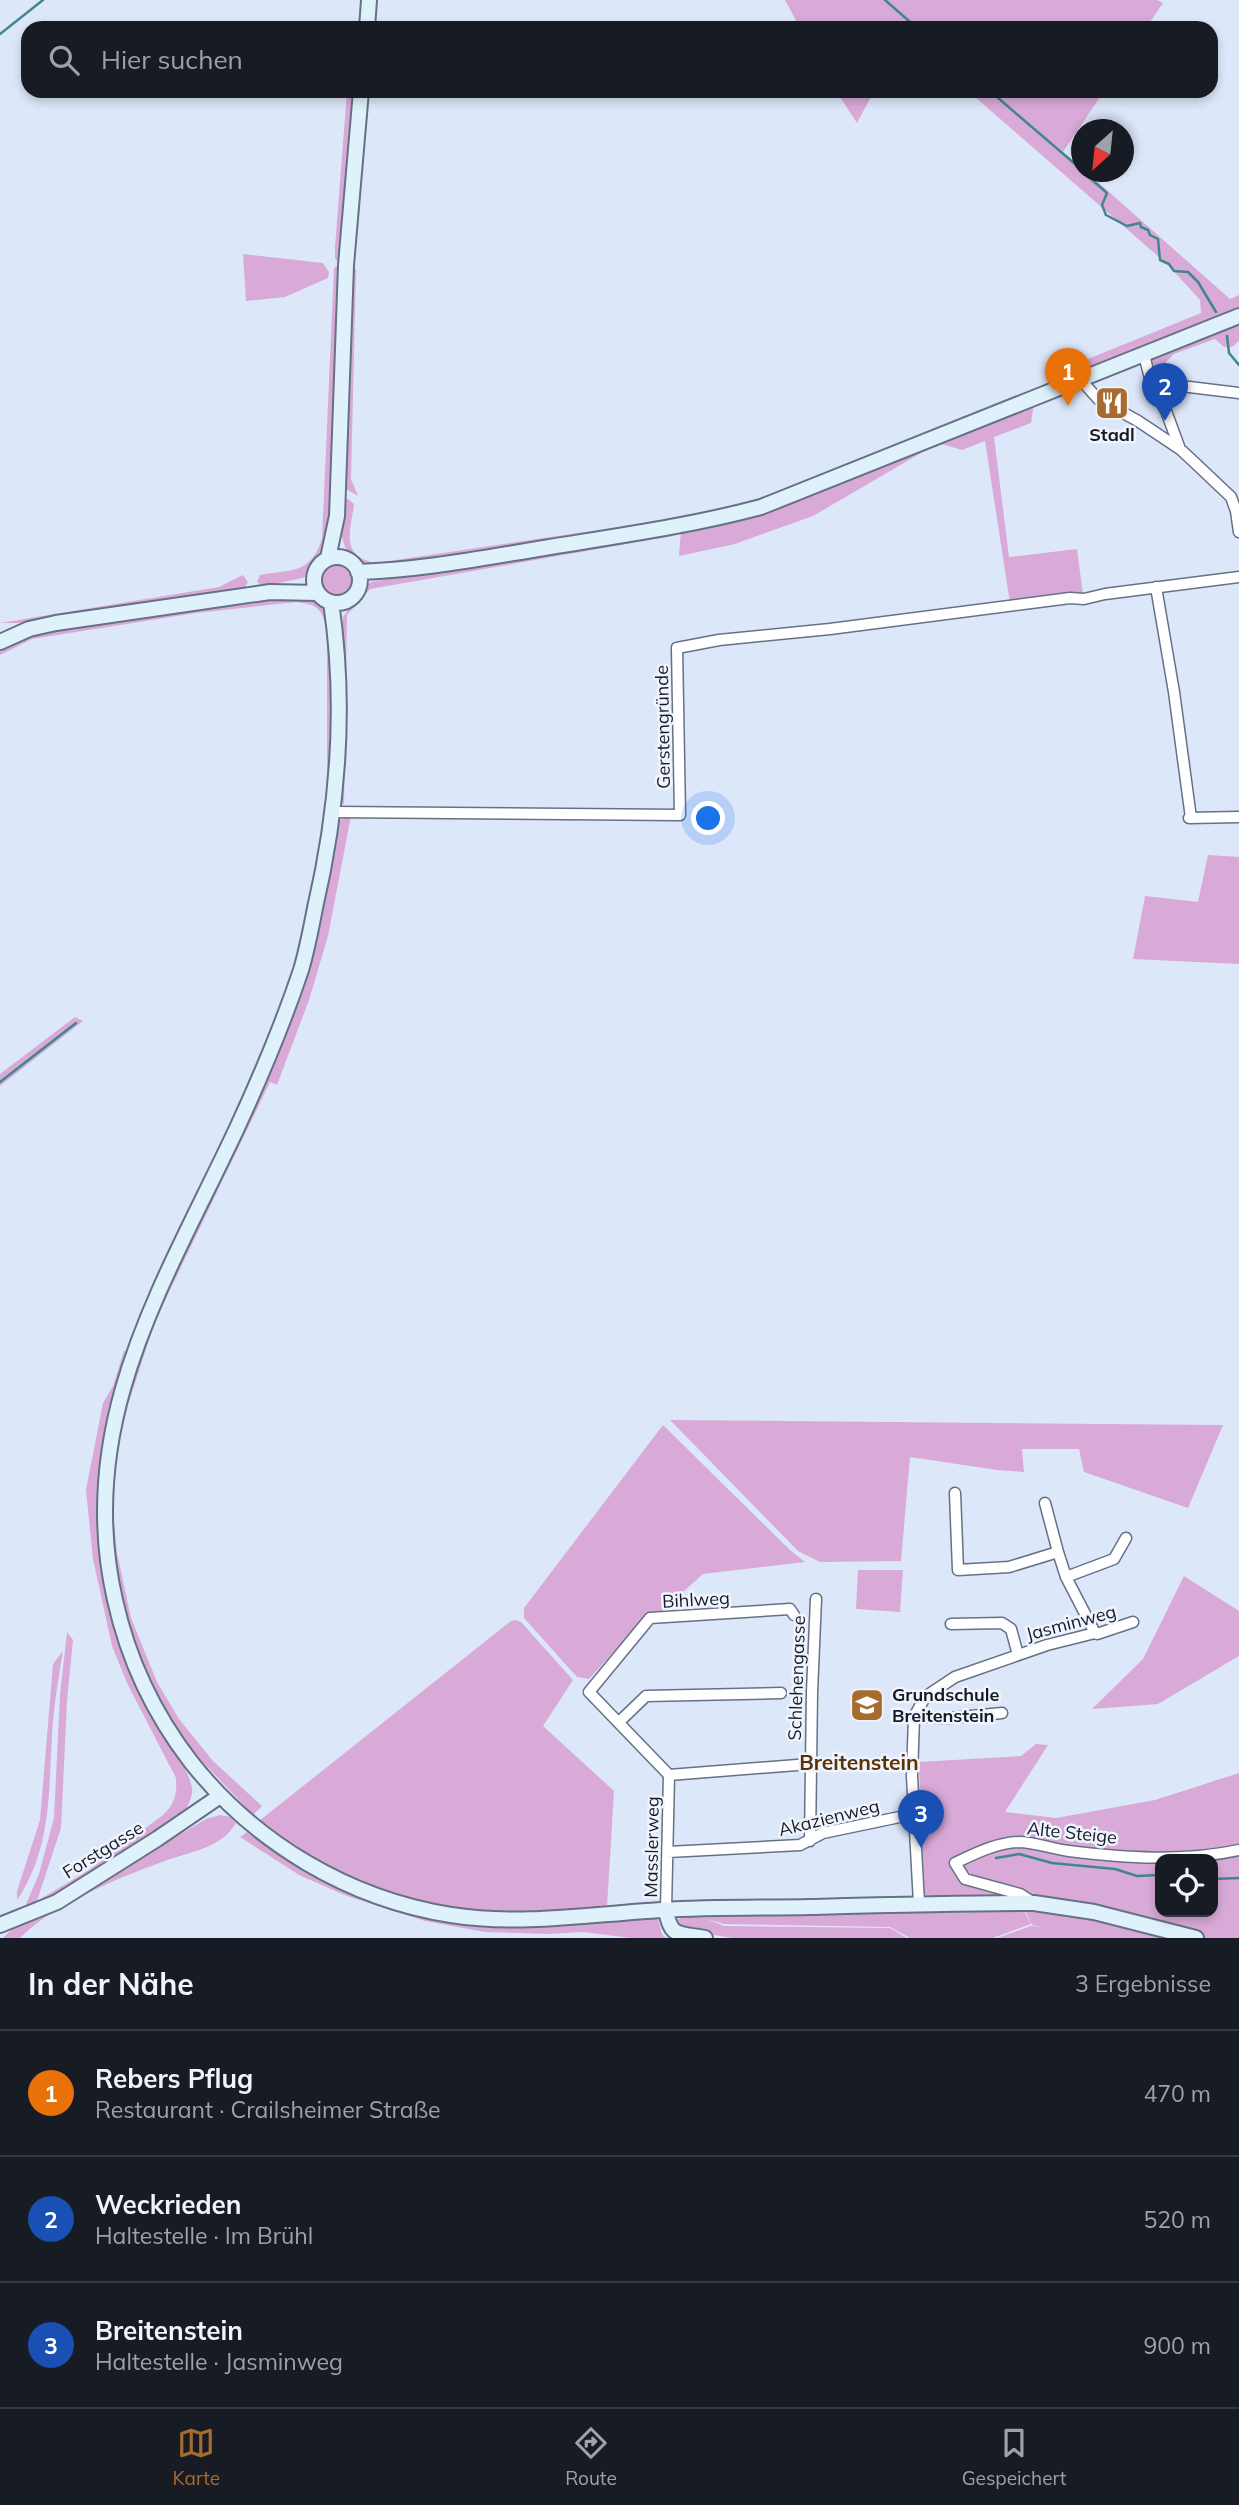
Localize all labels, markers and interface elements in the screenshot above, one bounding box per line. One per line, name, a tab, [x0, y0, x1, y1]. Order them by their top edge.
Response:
search box	[21, 21, 1218, 98]
icon: search	[45, 41, 83, 79]
text: Hier suchen	[101, 43, 243, 76]
north arrow	[1071, 119, 1134, 182]
pin: 1	[1045, 348, 1091, 406]
pin: 2	[1142, 363, 1188, 421]
restaurant icon: Stadl	[1093, 384, 1131, 422]
place label: Stadl	[1089, 423, 1135, 446]
street label: Gerstengründe	[650, 665, 675, 789]
your location	[691, 801, 725, 835]
street label: Bihlweg	[662, 1586, 730, 1613]
street label: Jasminweg	[1023, 1599, 1118, 1646]
street label: Schlehengasse	[783, 1615, 810, 1741]
place label: Grundschule Breitenstein	[892, 1683, 1000, 1727]
school or university icon: Grundschule Breitenstein	[848, 1686, 886, 1724]
district label: Breitenstein	[799, 1749, 919, 1775]
pin: 3	[898, 1790, 944, 1848]
street label: Akazienweg	[776, 1794, 882, 1841]
street label: Masslerweg	[639, 1796, 664, 1898]
street label: Forstgasse	[58, 1816, 147, 1883]
street label: Alte Steige	[1026, 1816, 1118, 1849]
map controls	[1155, 1854, 1218, 1917]
button: locate	[1155, 1854, 1218, 1917]
text: In der Nähe	[28, 1965, 194, 2003]
text: 3 Ergebnisse	[1075, 1969, 1211, 1998]
text: Rebers Pflug	[95, 2062, 253, 2095]
text: 1	[44, 2079, 58, 2108]
text: 470 m	[1143, 2079, 1211, 2108]
text: Restaurant · Crailsheimer Straße	[95, 2095, 441, 2124]
text: Weckrieden	[95, 2188, 242, 2221]
text: 2	[44, 2205, 58, 2234]
text: 520 m	[1143, 2205, 1211, 2234]
text: Haltestelle · Im Brühl	[95, 2221, 313, 2250]
text: Breitenstein	[95, 2314, 243, 2347]
text: 3	[44, 2331, 58, 2360]
text: 900 m	[1143, 2331, 1211, 2360]
text: Haltestelle · Jasminweg	[95, 2347, 343, 2376]
tab: Karte	[172, 2424, 220, 2490]
tab: Route	[565, 2424, 617, 2490]
tab: Gespeichert	[962, 2424, 1067, 2490]

